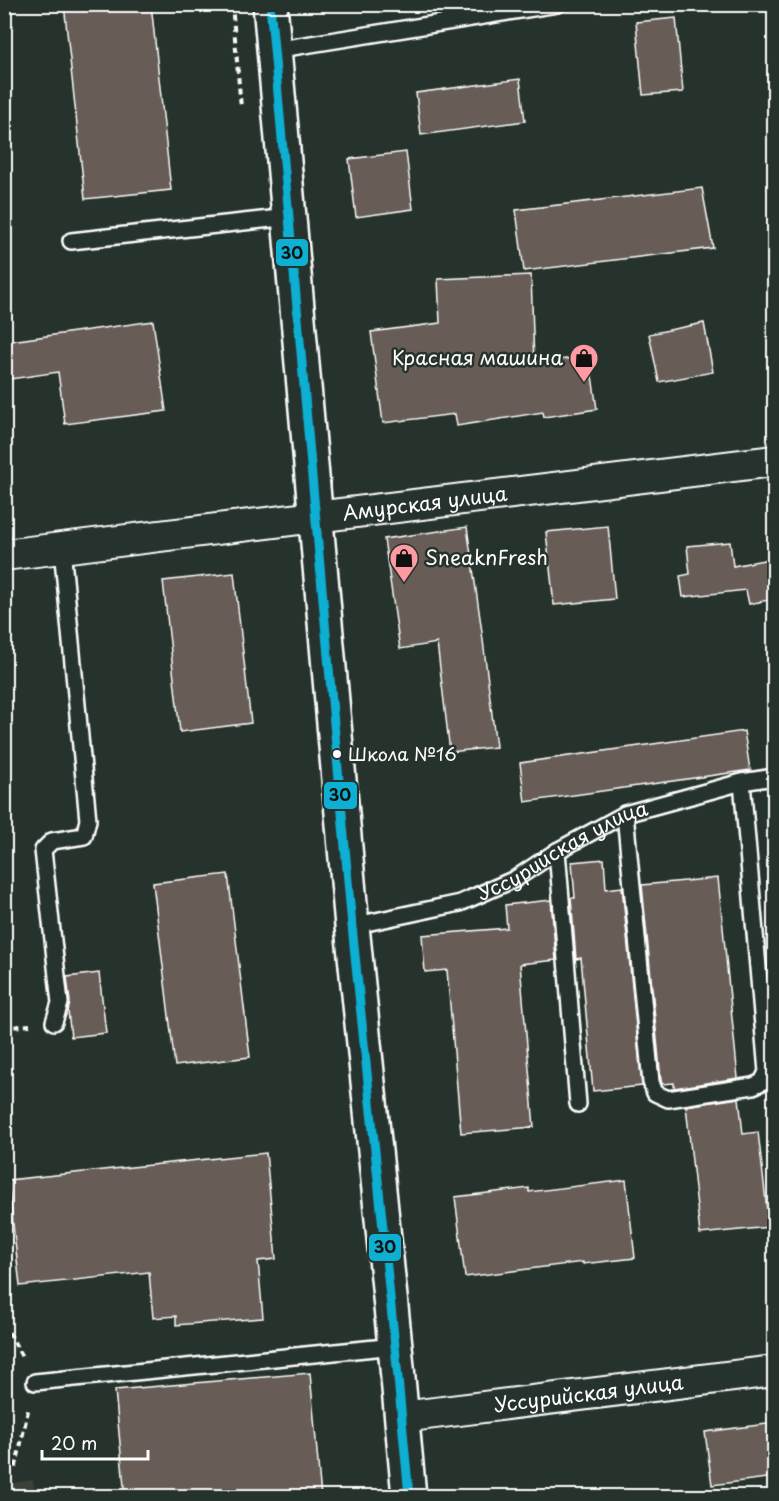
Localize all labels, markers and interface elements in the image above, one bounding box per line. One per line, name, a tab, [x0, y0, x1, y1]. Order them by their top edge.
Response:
line badge: 30	[275, 238, 309, 267]
text: 30	[281, 240, 303, 264]
place label: Красная машина	[392, 342, 563, 372]
shop icon: Красная машина	[568, 342, 600, 384]
street label: Амурская улица	[341, 478, 509, 528]
shop icon: SneaknFresh	[388, 542, 420, 584]
place label: SneaknFresh	[425, 542, 548, 572]
place label: Школа №16	[348, 740, 457, 767]
marker: Школа №16	[331, 748, 343, 760]
line badge: 30	[323, 781, 358, 810]
text: 30	[329, 782, 351, 806]
street label: Уссурийская улица	[472, 792, 651, 908]
line badge: 30	[368, 1233, 402, 1262]
text: 30	[374, 1234, 396, 1258]
street label: Уссурийская улица	[492, 1366, 685, 1420]
scale bar	[42, 1423, 148, 1461]
text: 20 m	[51, 1429, 97, 1456]

